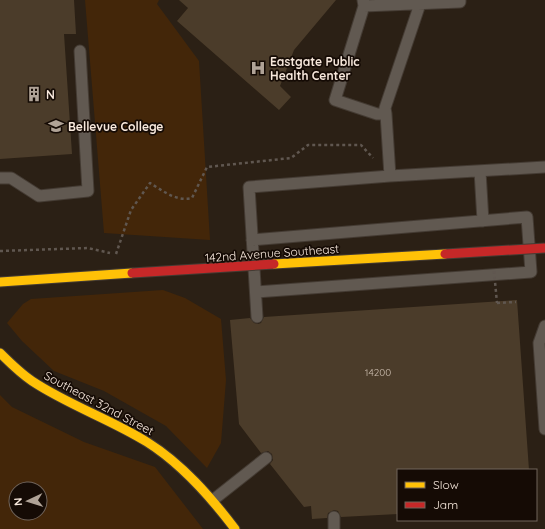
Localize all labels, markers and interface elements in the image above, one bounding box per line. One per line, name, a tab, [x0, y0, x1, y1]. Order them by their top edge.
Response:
place label: Eastgate Public Health Center	[270, 54, 360, 83]
hospital icon: Eastgate Public Health Center	[249, 59, 267, 77]
building icon: N	[25, 85, 43, 103]
place label: N	[46, 87, 55, 102]
school or university icon: Bellevue College	[47, 117, 65, 135]
place label: Bellevue College	[68, 119, 163, 134]
street label: 142nd Avenue Southeast	[204, 241, 340, 265]
house number: 14200	[365, 366, 391, 379]
street label: Southeast 32nd Street	[42, 368, 156, 438]
legend	[397, 469, 537, 521]
text: Slow	[433, 477, 459, 492]
north arrow	[8, 481, 48, 521]
text: N	[11, 497, 25, 506]
text: Jam	[433, 497, 458, 512]

